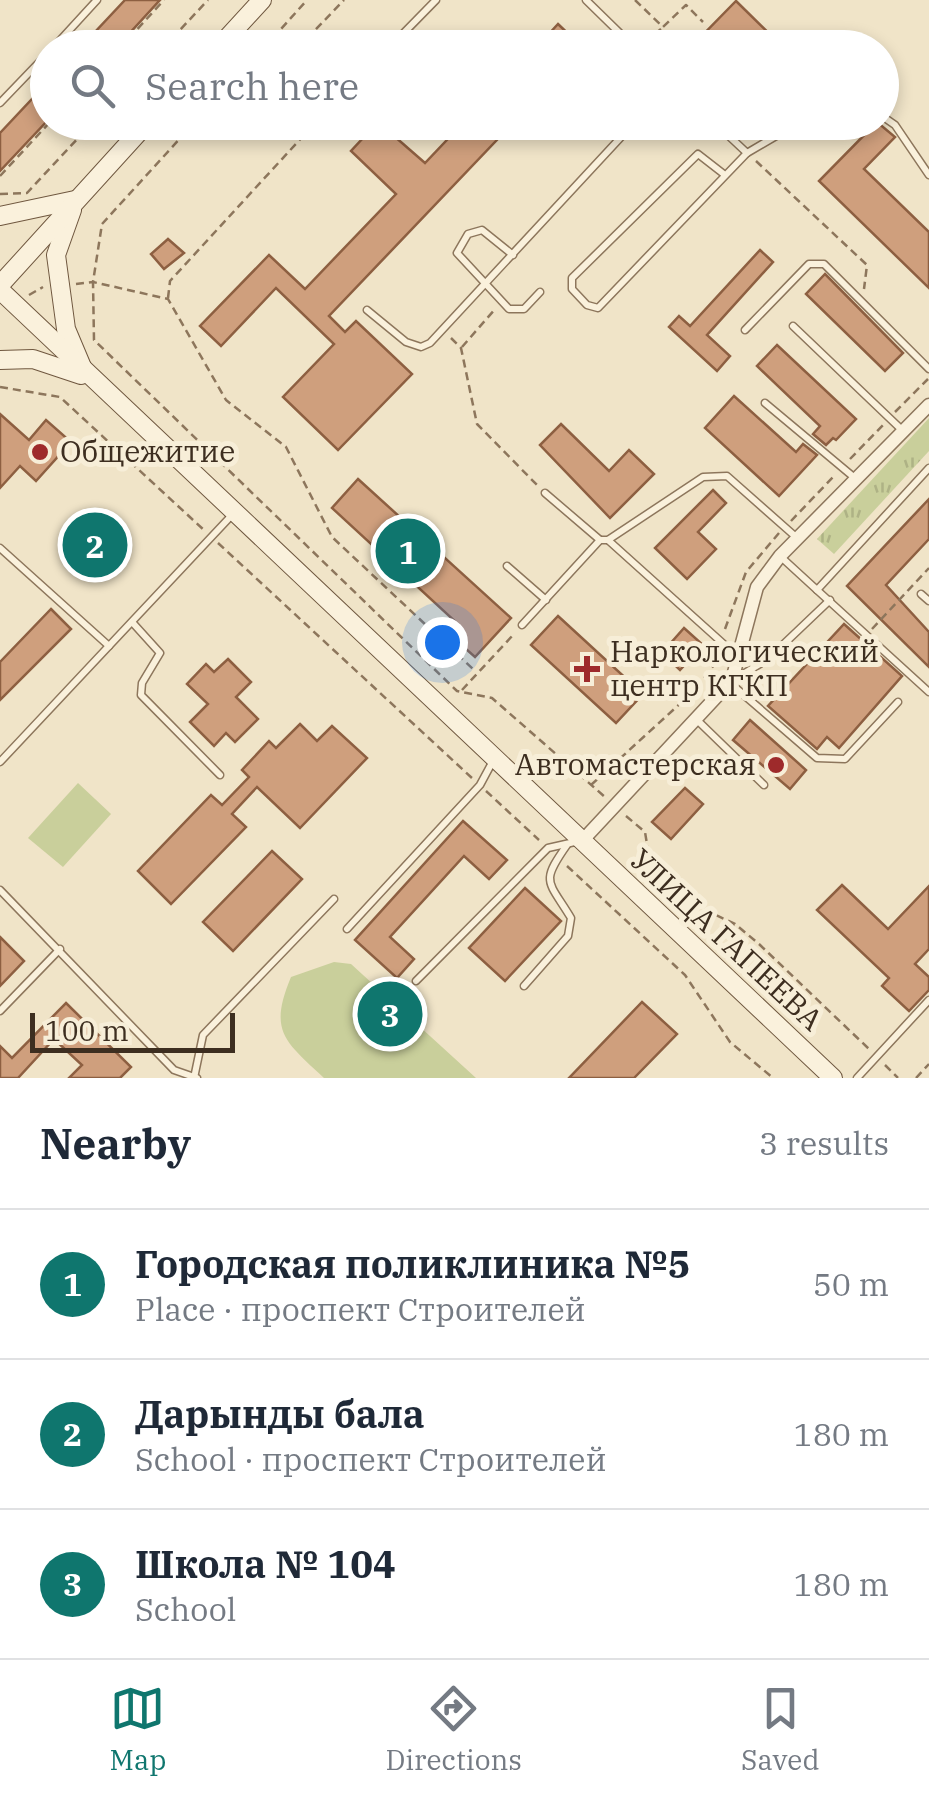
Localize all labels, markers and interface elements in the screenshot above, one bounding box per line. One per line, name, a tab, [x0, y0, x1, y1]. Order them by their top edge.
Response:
search box	[30, 30, 899, 140]
icon: search	[65, 58, 120, 113]
text: Search here	[145, 61, 359, 110]
place label: Общежитие	[60, 431, 235, 470]
marker: Общежитие	[29, 441, 51, 463]
pin: 2	[62, 508, 128, 582]
pin: 1	[376, 514, 440, 588]
your location	[417, 617, 468, 668]
place label: Наркологический центр КГКП	[610, 631, 879, 704]
marker: Наркологический центр КГКП	[574, 656, 600, 682]
place label: Автомастерская	[515, 744, 756, 783]
marker: Автомастерская	[765, 754, 787, 776]
street label: УЛИЦА ГАПЕЕВА	[622, 840, 832, 1039]
pin: 3	[358, 976, 422, 1052]
scale bar	[30, 1008, 235, 1052]
text: 100 m	[45, 1012, 129, 1049]
text: Nearby	[40, 1116, 191, 1171]
text: 3 results	[759, 1122, 889, 1164]
text: Городская поликлиника №5	[135, 1239, 691, 1288]
text: 1	[63, 1263, 82, 1305]
text: 50 m	[813, 1263, 889, 1305]
text: Place · проспект Строителей	[135, 1288, 586, 1330]
text: Дарынды бала	[135, 1389, 425, 1438]
text: 2	[63, 1413, 82, 1455]
text: 180 m	[793, 1413, 889, 1455]
text: School · проспект Строителей	[135, 1438, 607, 1480]
text: Школа № 104	[135, 1539, 396, 1588]
text: 3	[63, 1563, 82, 1605]
text: 180 m	[793, 1563, 889, 1605]
text: School	[135, 1588, 236, 1630]
tab: Map	[110, 1681, 166, 1778]
tab: Directions	[385, 1681, 522, 1778]
tab: Saved	[741, 1681, 819, 1778]

